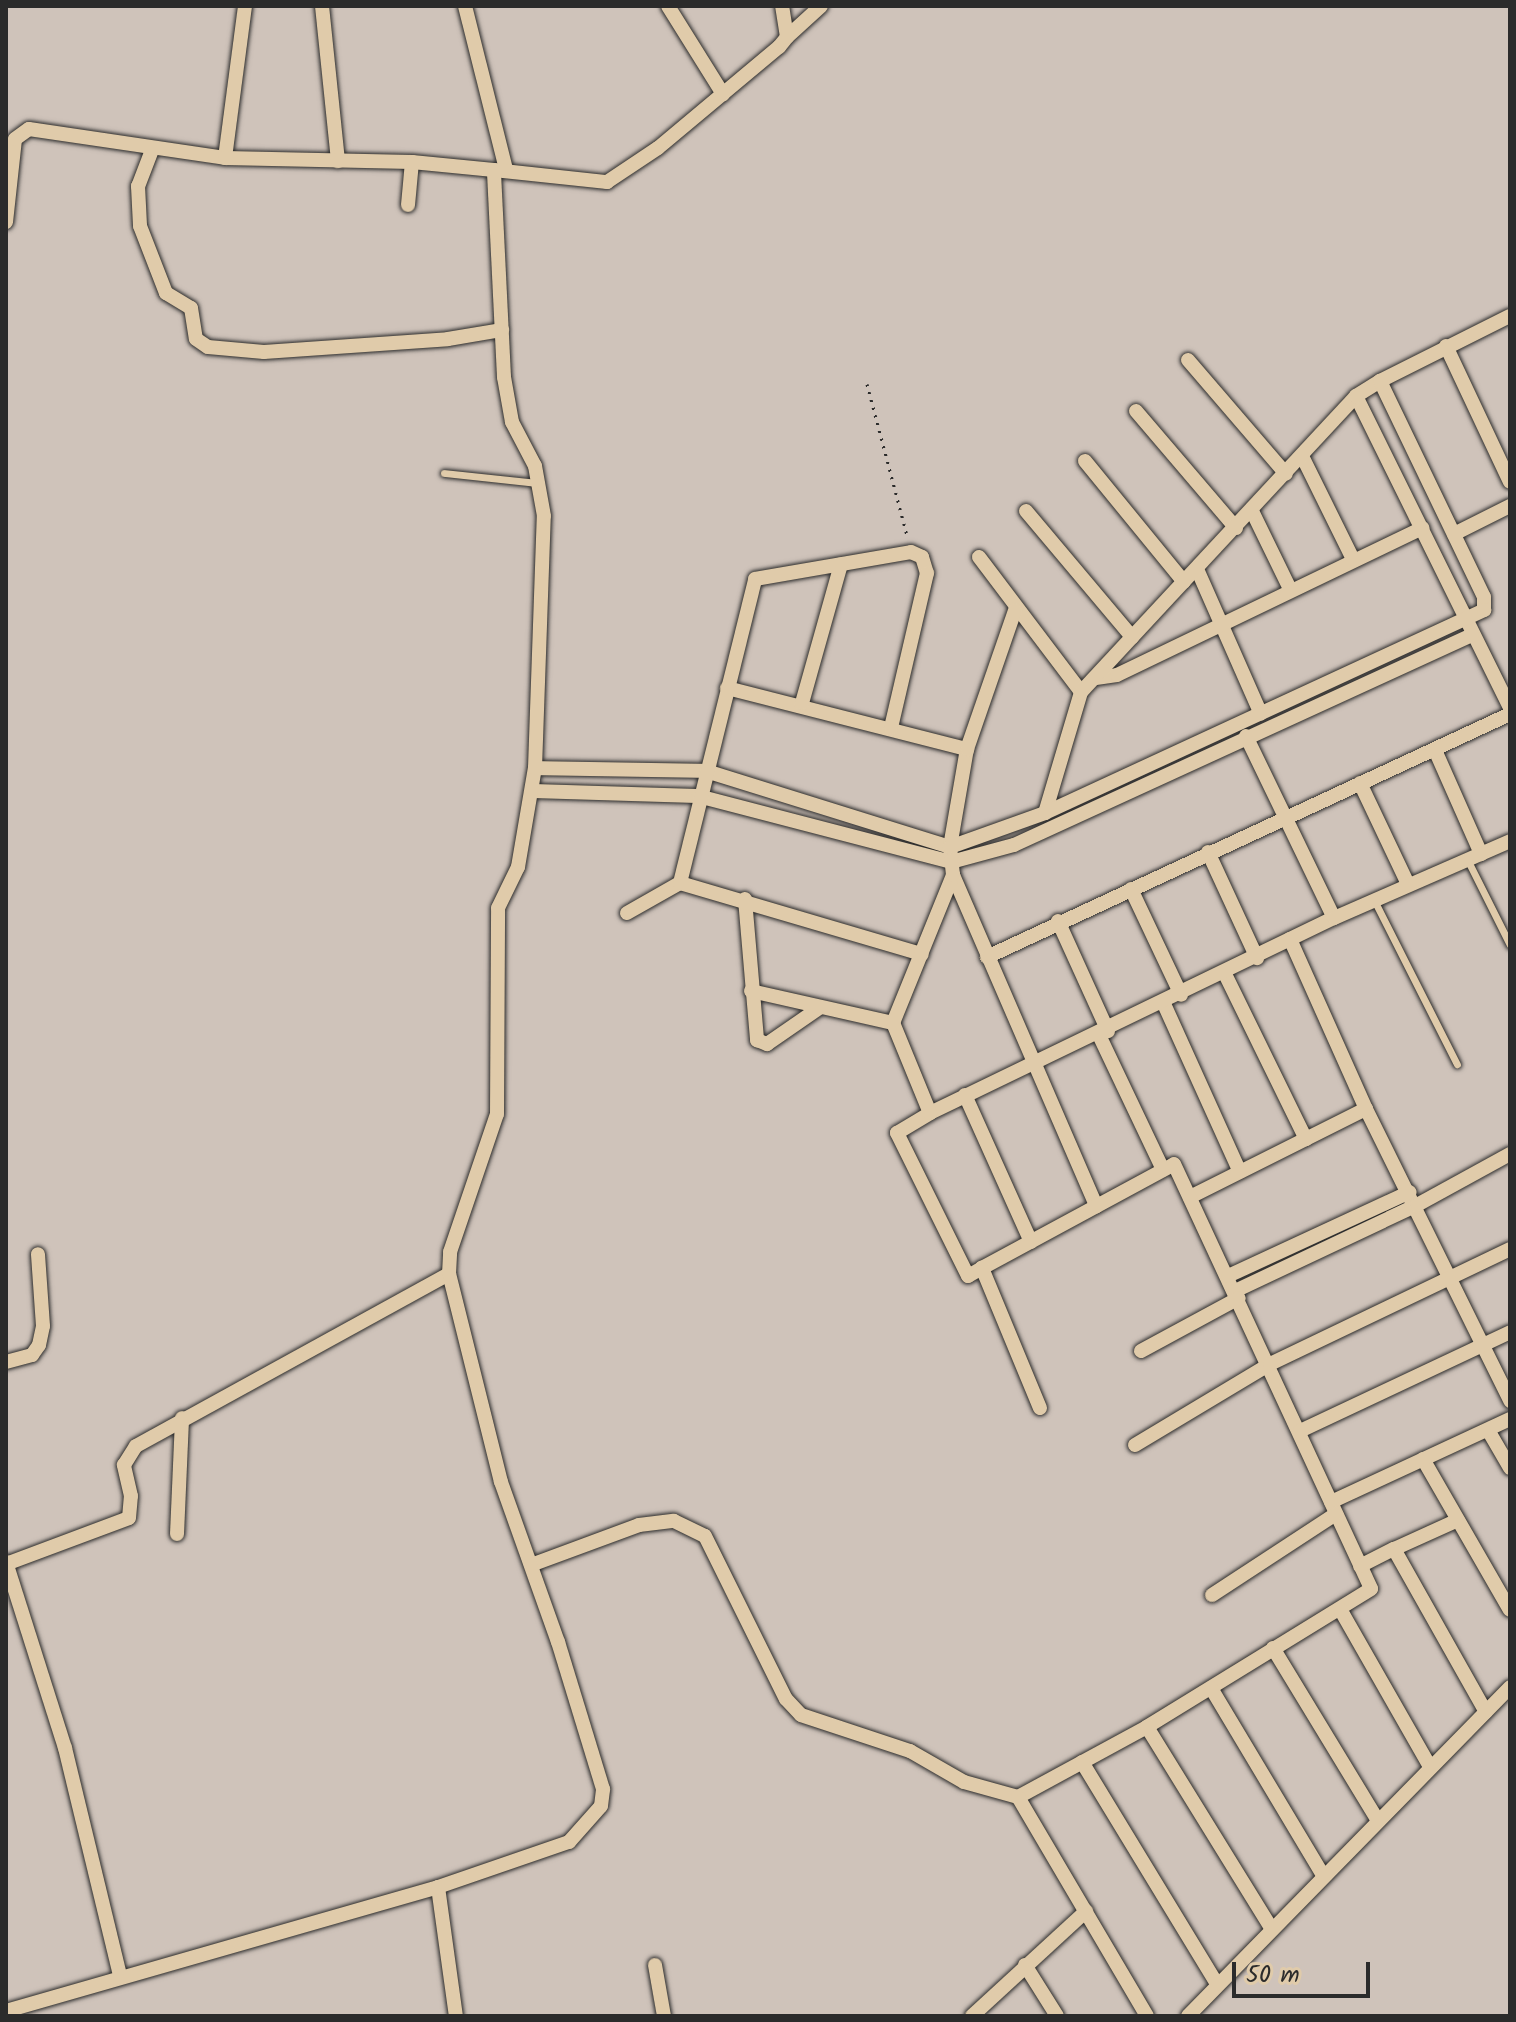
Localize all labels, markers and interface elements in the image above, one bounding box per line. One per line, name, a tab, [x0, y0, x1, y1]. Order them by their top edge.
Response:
scale bar	[1236, 1946, 1374, 1996]
text: 50 m	[1246, 1956, 1300, 1995]

